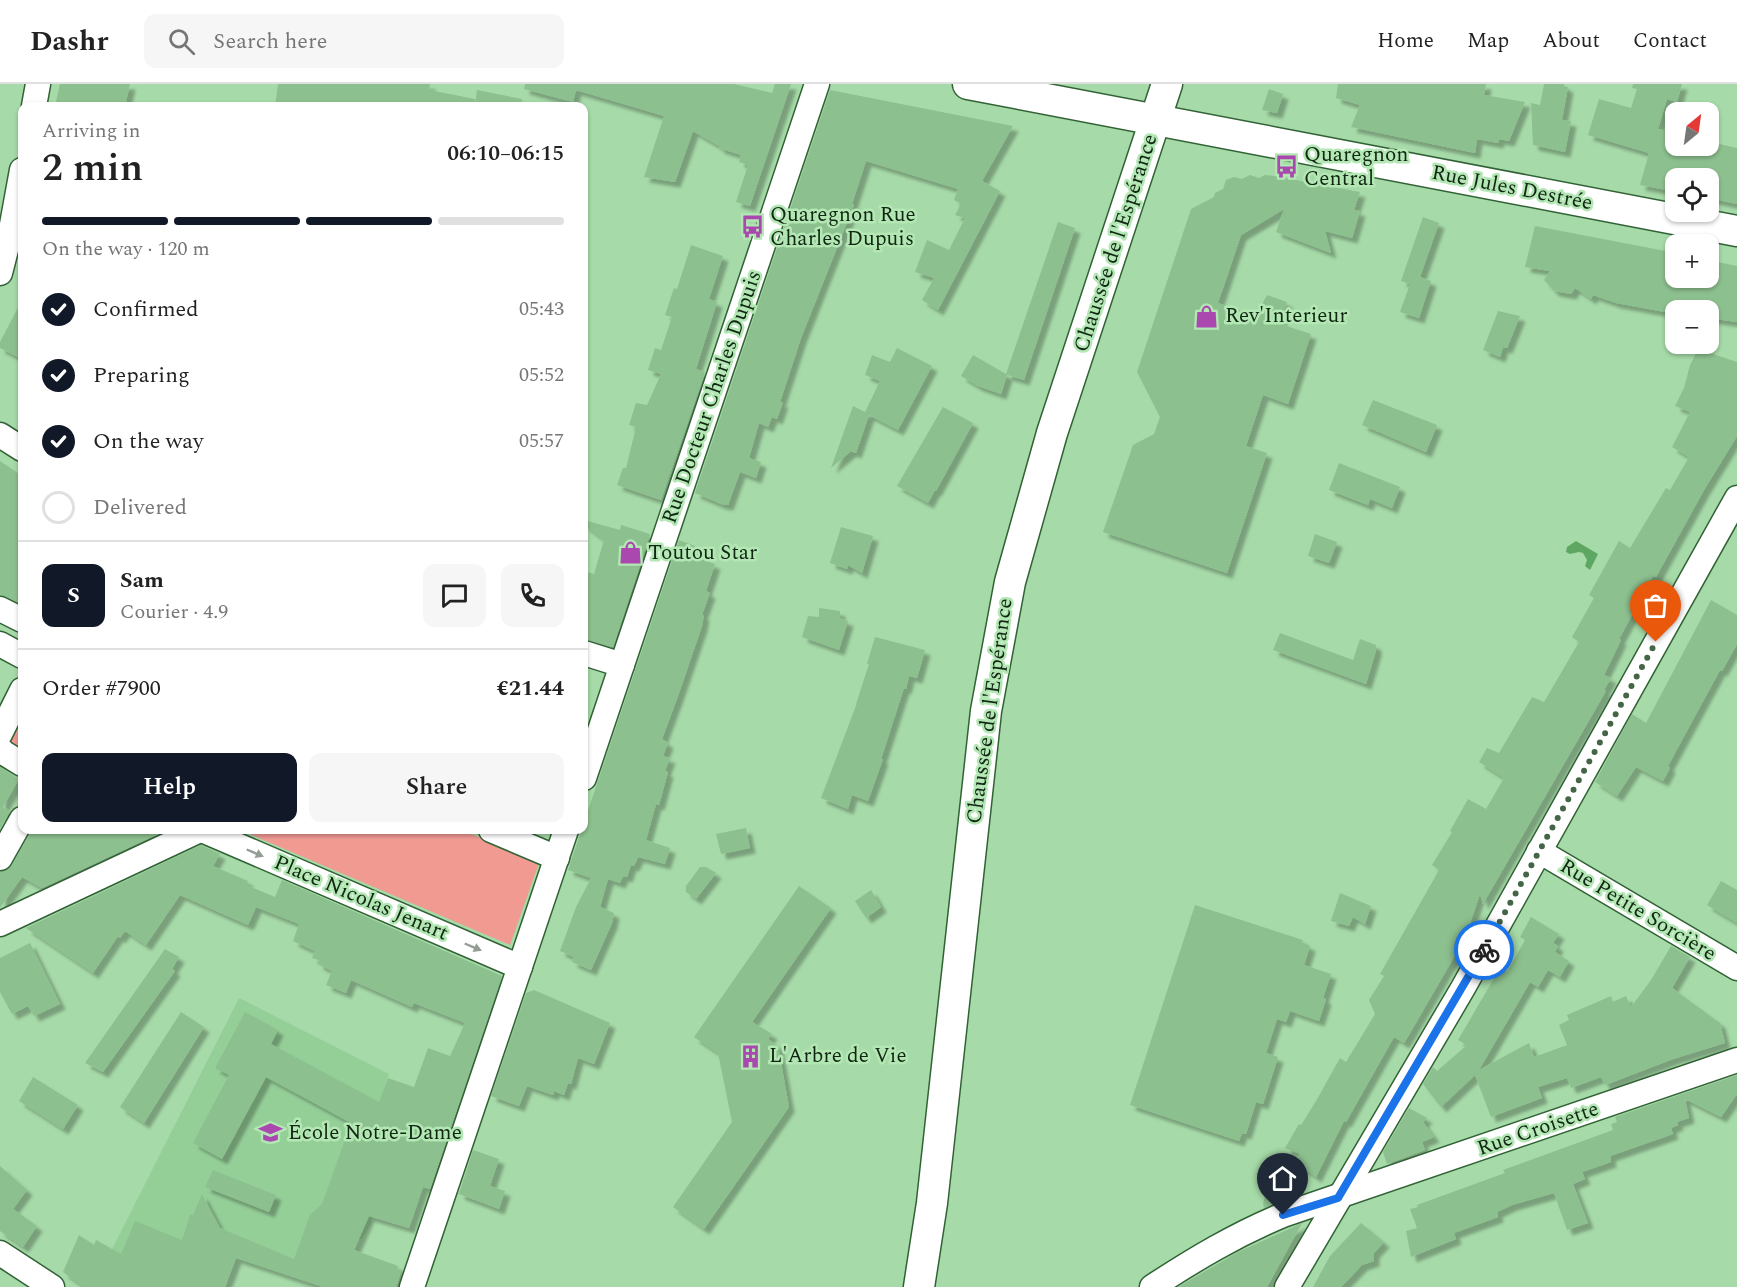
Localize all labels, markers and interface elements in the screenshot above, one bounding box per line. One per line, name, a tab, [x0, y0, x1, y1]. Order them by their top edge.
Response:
search box	[144, 14, 564, 68]
text: Dashr	[30, 20, 108, 63]
icon: search	[165, 25, 198, 58]
text: Search here	[213, 25, 327, 58]
text: Home	[1377, 25, 1434, 57]
text: Map	[1467, 25, 1509, 57]
text: About	[1542, 25, 1600, 57]
text: Contact	[1633, 25, 1707, 57]
north arrow	[1665, 102, 1719, 156]
map controls	[1665, 102, 1719, 354]
text: Arriving in	[42, 116, 140, 146]
street label: Chaussée de l'Espérance	[1066, 130, 1166, 356]
text: 06:10–06:15	[447, 137, 564, 170]
text: 2 min	[42, 139, 143, 198]
place label: Quaregnon Central	[1304, 139, 1409, 195]
bus stop icon: Quaregnon Central	[1273, 154, 1299, 180]
street label: Rue Jules Destrée	[1429, 157, 1595, 219]
button: locate	[1665, 168, 1719, 222]
place label: Quaregnon Rue Charles Dupuis	[770, 199, 916, 255]
bus stop icon: Quaregnon Rue Charles Dupuis	[739, 214, 765, 240]
text: On the way · 120 m	[42, 234, 210, 264]
button: +	[1665, 234, 1719, 288]
street label: Rue Docteur Charles Dupuis	[654, 266, 770, 528]
icon: check	[42, 293, 75, 326]
text: Confirmed	[93, 293, 199, 326]
text: 05:43	[519, 294, 564, 324]
place label: Rev'Interieur	[1225, 300, 1348, 332]
button: −	[1665, 300, 1719, 354]
shop icon: Rev'Interieur	[1194, 303, 1220, 329]
icon: check	[42, 359, 75, 392]
text: Preparing	[93, 359, 190, 392]
text: 05:52	[519, 360, 564, 390]
icon: check	[42, 425, 75, 458]
text: On the way	[93, 425, 204, 458]
text: 05:57	[519, 426, 564, 456]
text: Delivered	[93, 491, 187, 524]
place label: Toutou Star	[648, 537, 757, 569]
shop icon: Toutou Star	[617, 540, 643, 566]
text: Sam	[120, 564, 164, 597]
button: chat	[423, 564, 486, 627]
button: phone	[501, 564, 564, 627]
text: S	[67, 579, 80, 612]
pin	[1630, 580, 1681, 642]
icon: bag	[1639, 589, 1672, 622]
street label: Chaussée de l'Espérance	[958, 596, 1022, 826]
text: Courier · 4.9	[120, 597, 228, 627]
text: Order #7900	[42, 672, 161, 705]
text: €21.44	[496, 672, 564, 705]
button: Help	[42, 753, 297, 822]
button: Share	[309, 753, 564, 822]
street label: Place Nicolas Jenart	[269, 847, 453, 949]
one-way arrow	[246, 849, 264, 858]
street label: Rue Petite Sorcière	[1554, 851, 1722, 969]
courier	[1454, 920, 1514, 980]
icon: bike	[1468, 934, 1501, 967]
one-way arrow	[464, 942, 482, 952]
place label: L'Arbre de Vie	[769, 1040, 907, 1072]
building icon: L'Arbre de Vie	[738, 1043, 764, 1069]
street label: Rue Croisette	[1473, 1093, 1603, 1165]
place label: École Notre-Dame	[288, 1117, 462, 1149]
school or university icon: École Notre-Dame	[257, 1120, 283, 1146]
pin	[1257, 1153, 1308, 1215]
icon: home	[1266, 1162, 1299, 1195]

